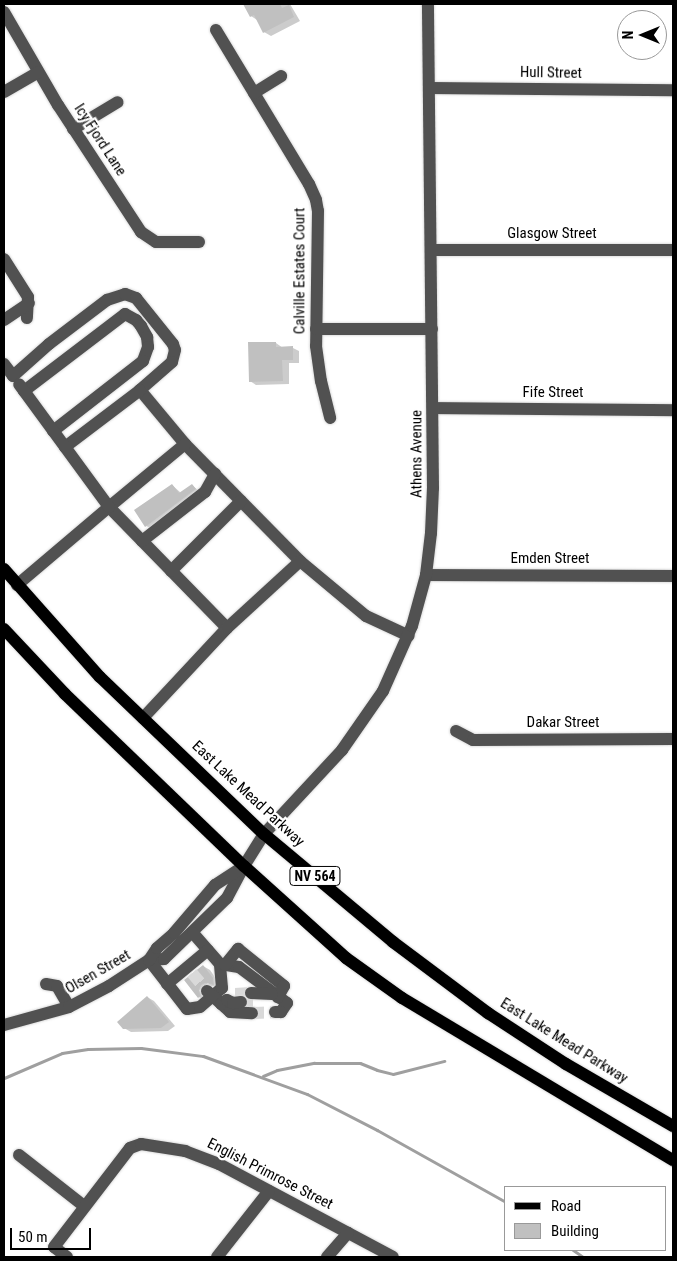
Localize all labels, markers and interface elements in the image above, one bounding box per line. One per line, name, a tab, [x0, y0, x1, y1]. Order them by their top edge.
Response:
north arrow	[617, 10, 667, 60]
text: N	[620, 31, 636, 39]
street label: Hull Street	[520, 63, 582, 83]
street label: Icy Fjord Lane	[70, 101, 130, 179]
street label: Calville Estates Court	[291, 208, 309, 334]
street label: Glasgow Street	[507, 225, 597, 243]
street label: Fife Street	[523, 384, 583, 402]
street label: Athens Avenue	[408, 410, 426, 498]
street label: Emden Street	[510, 550, 590, 568]
street label: Dakar Street	[527, 714, 599, 732]
street label: East Lake Mead Parkway	[188, 737, 308, 851]
road number: NV 564	[289, 864, 341, 888]
street label: Olsen Street	[62, 946, 134, 998]
street label: East Lake Mead Parkway	[497, 994, 631, 1088]
street label: English Primrose Street	[204, 1135, 336, 1213]
legend	[504, 1186, 667, 1251]
text: Road	[551, 1197, 581, 1215]
scale bar	[12, 1218, 94, 1250]
text: Building	[551, 1222, 599, 1240]
text: 50 m	[18, 1228, 48, 1246]

